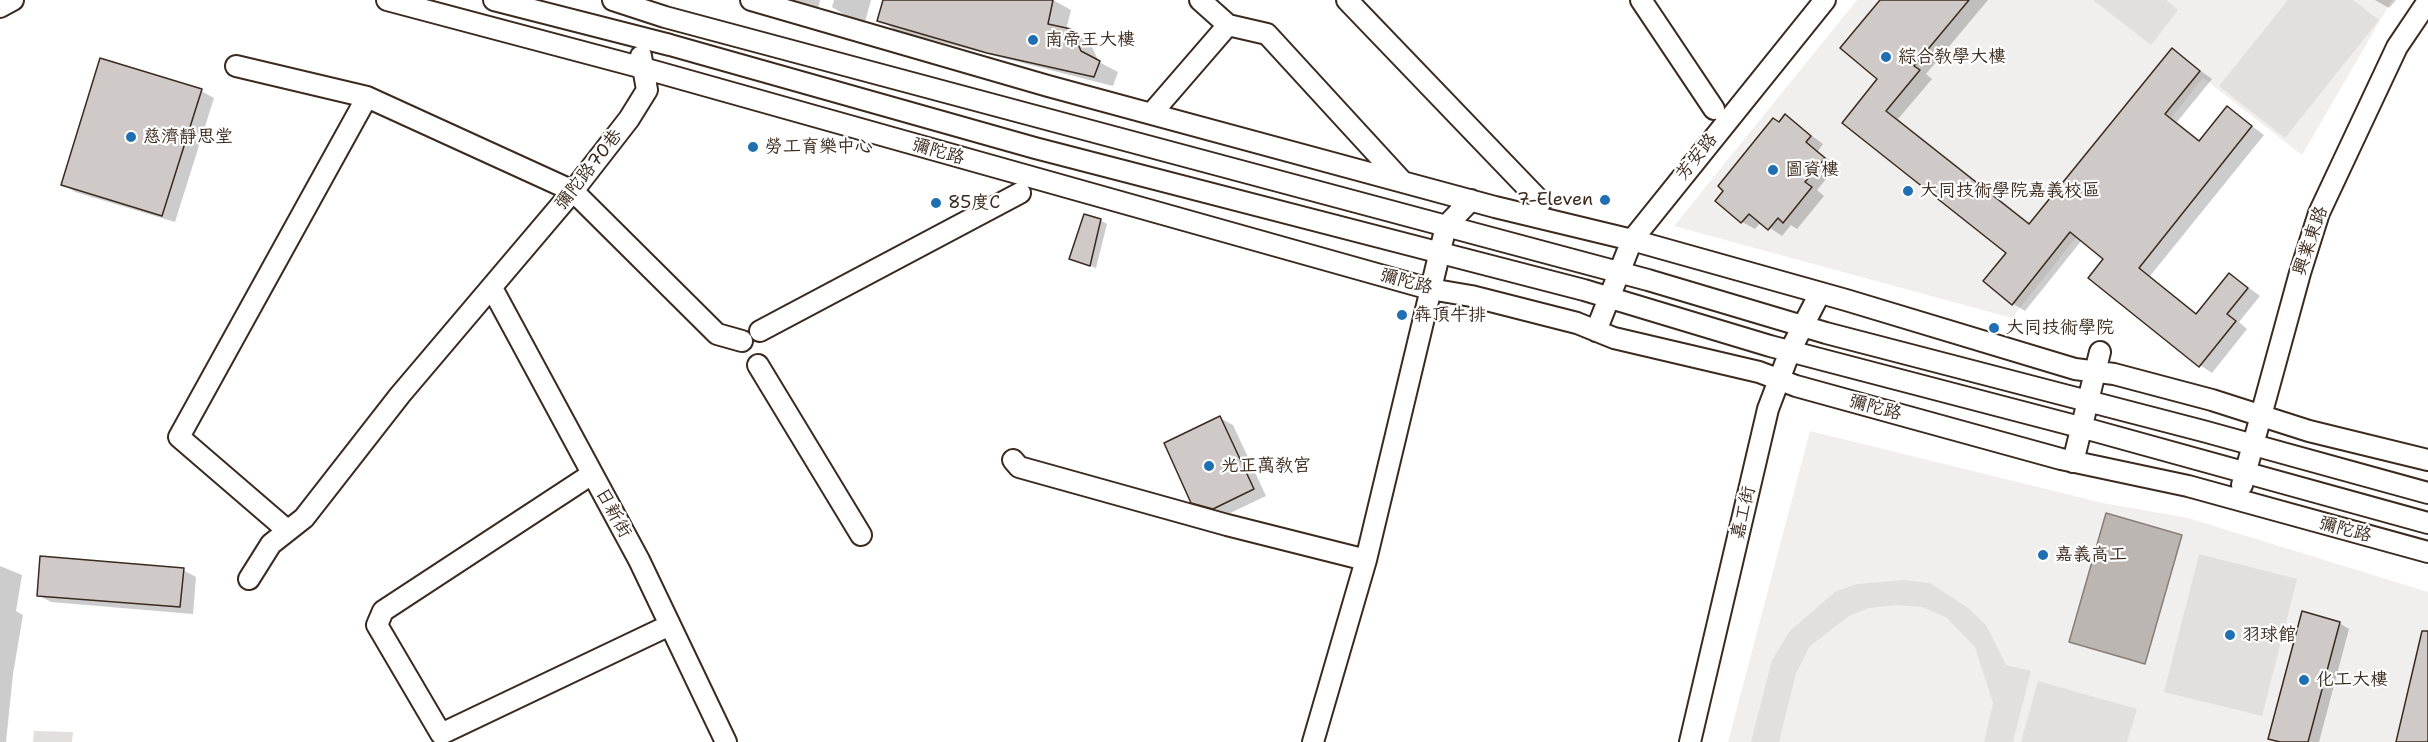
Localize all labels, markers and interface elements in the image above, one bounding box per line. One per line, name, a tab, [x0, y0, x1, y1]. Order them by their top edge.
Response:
place label: 南帝王大樓	[1045, 29, 1135, 51]
marker: 南帝王大樓	[1026, 33, 1040, 47]
place label: 綜合教學大樓	[1898, 46, 2006, 68]
marker: 綜合教學大樓	[1879, 50, 1893, 64]
street label: 彌陀路70巷	[551, 125, 627, 215]
place label: 慈濟靜思堂	[143, 126, 233, 148]
street label: 芳安路	[1672, 129, 1722, 185]
marker: 慈濟靜思堂	[124, 130, 138, 144]
street label: 彌陀路	[909, 134, 967, 170]
place label: 勞工育樂中心	[765, 136, 873, 158]
marker: 勞工育樂中心	[746, 140, 760, 154]
place label: 圖資樓	[1785, 159, 1839, 181]
marker: 圖資樓	[1766, 163, 1780, 177]
place label: 大同技術學院嘉義校區	[1920, 180, 2100, 202]
marker: 大同技術學院嘉義校區	[1901, 184, 1915, 198]
place label: 7-Eleven	[1517, 189, 1593, 211]
place label: 85度C	[948, 192, 1000, 214]
marker: 7-Eleven	[1598, 193, 1612, 207]
marker: 85度C	[929, 196, 943, 210]
street label: 興業東路	[2289, 203, 2333, 279]
street label: 彌陀路	[1377, 265, 1435, 299]
place label: 犇頂牛排	[1414, 304, 1486, 326]
marker: 犇頂牛排	[1395, 308, 1409, 322]
place label: 大同技術學院	[2006, 317, 2114, 339]
marker: 大同技術學院	[1987, 321, 2001, 335]
street label: 彌陀路	[1846, 391, 1904, 425]
place label: 光正萬教宮	[1221, 455, 1311, 477]
marker: 光正萬教宮	[1202, 459, 1216, 473]
street label: 日新街	[590, 484, 636, 542]
street label: 嘉工街	[1727, 484, 1761, 542]
street label: 彌陀路	[2316, 513, 2374, 547]
place label: 嘉義高工	[2055, 544, 2127, 566]
marker: 嘉義高工	[2036, 548, 2050, 562]
place label: 羽球館	[2242, 624, 2296, 646]
marker: 羽球館	[2223, 628, 2237, 642]
place label: 化工大樓	[2316, 669, 2388, 691]
marker: 化工大樓	[2297, 673, 2311, 687]

